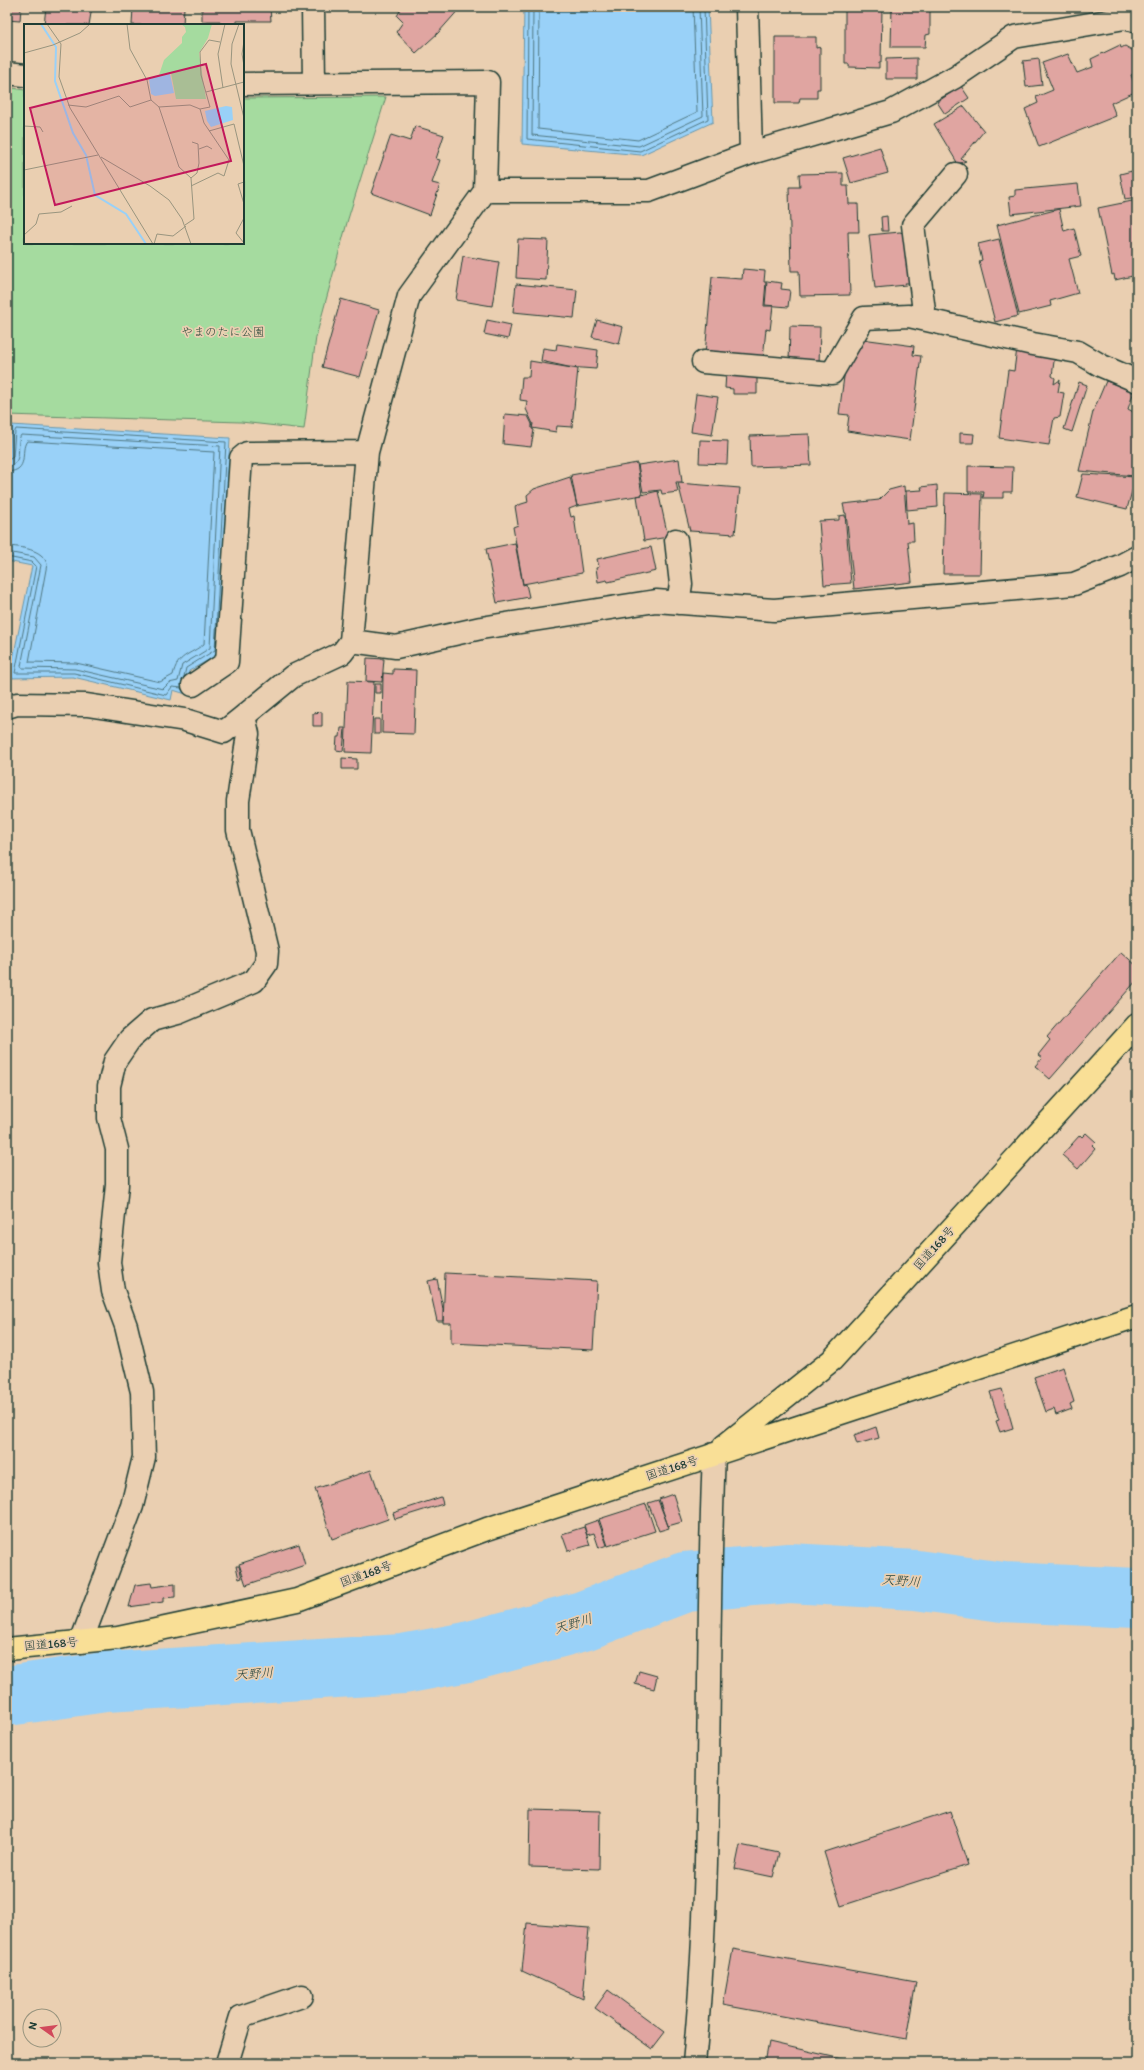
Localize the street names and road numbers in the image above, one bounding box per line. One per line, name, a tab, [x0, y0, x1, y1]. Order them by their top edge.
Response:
street label: 国道168号	[911, 1223, 957, 1273]
street label: 国道168号	[644, 1453, 700, 1483]
street label: 国道168号	[338, 1558, 394, 1590]
street label: 国道168号	[23, 1635, 79, 1653]

